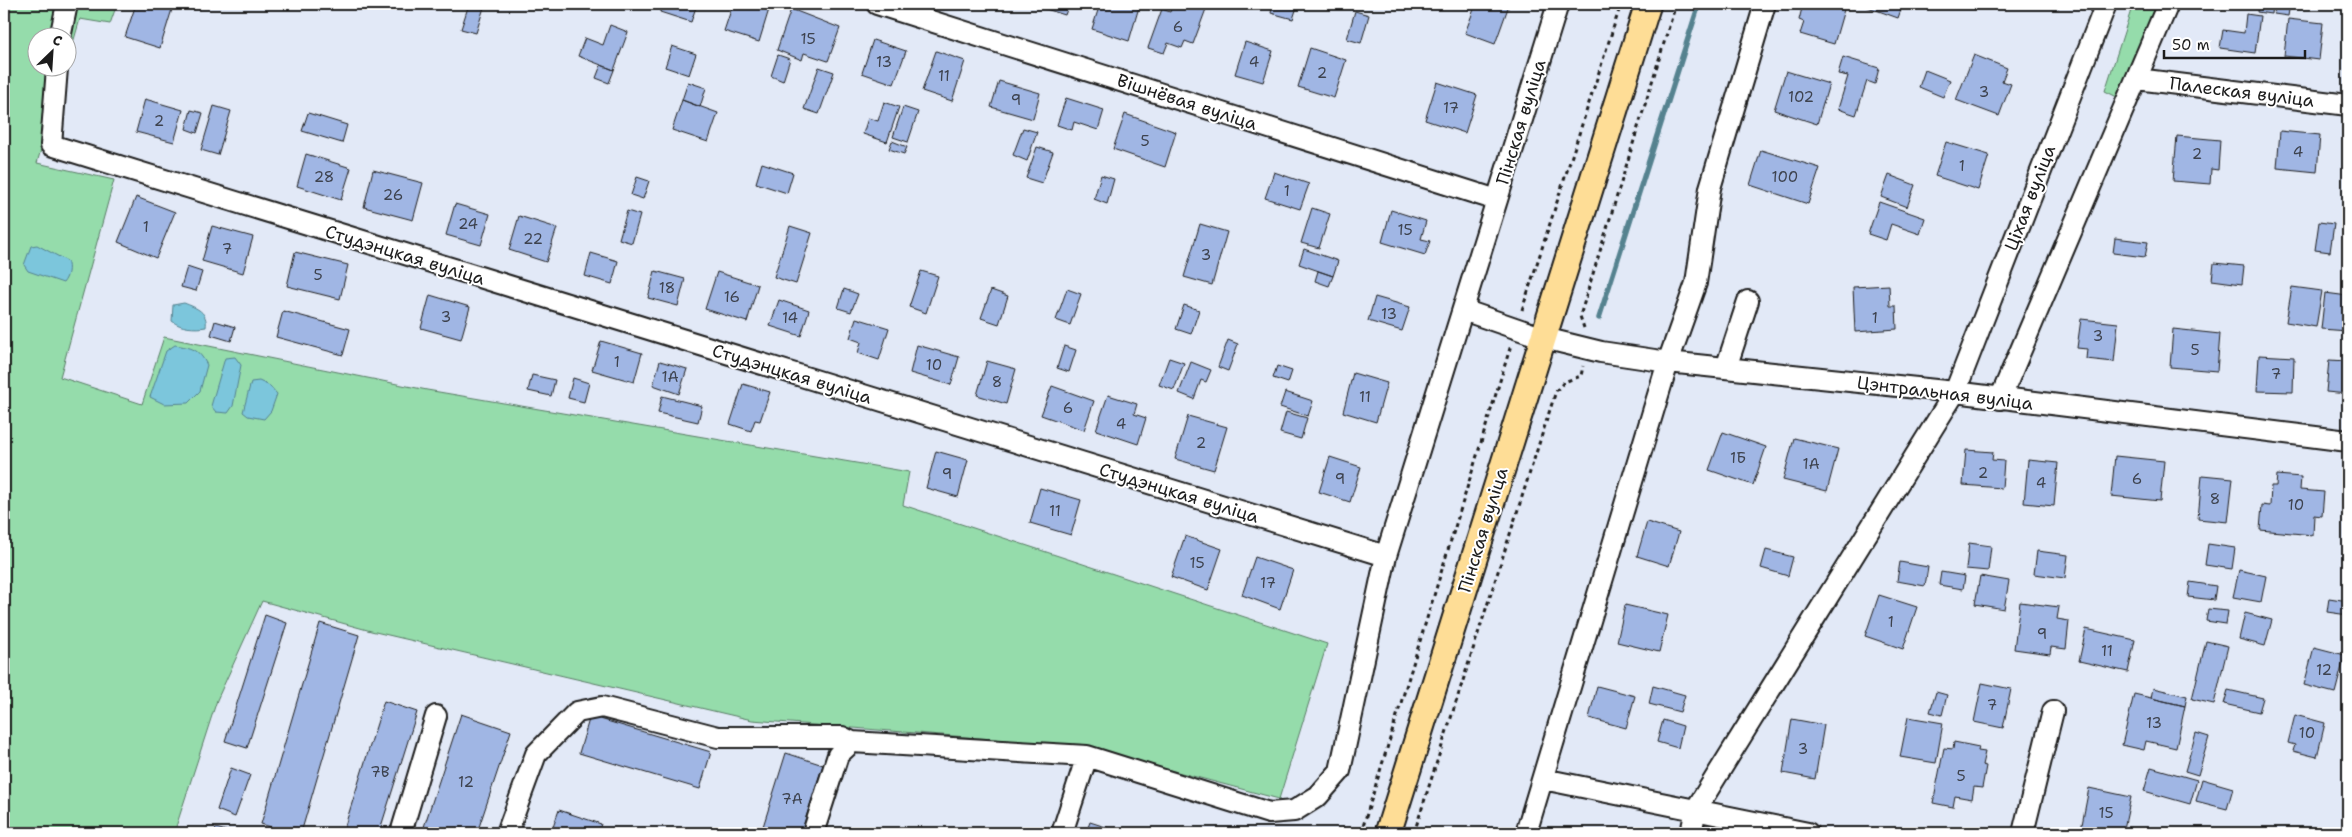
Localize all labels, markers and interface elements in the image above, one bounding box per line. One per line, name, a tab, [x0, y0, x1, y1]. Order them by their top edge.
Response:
house number: 6	[1173, 17, 1183, 37]
north arrow	[28, 28, 78, 78]
scale bar	[2164, 28, 2306, 60]
house number: 15	[800, 29, 816, 49]
text: С	[50, 30, 65, 50]
text: 50 m	[2172, 35, 2210, 55]
house number: 13	[876, 52, 892, 72]
house number: 4	[1249, 52, 1259, 72]
street label: Пінская вуліца	[1491, 57, 1551, 187]
house number: 2	[1317, 63, 1327, 83]
house number: 11	[938, 66, 950, 86]
street label: Вішнёвая вуліца	[1114, 68, 1260, 136]
street label: Палеская вуліца	[2168, 71, 2316, 113]
house number: 3	[1979, 82, 1989, 102]
house number: 102	[1788, 87, 1814, 107]
house number: 9	[1011, 90, 1021, 110]
house number: 17	[1443, 98, 1459, 118]
house number: 2	[154, 111, 164, 131]
house number: 5	[1140, 131, 1150, 151]
street label: Ціхая вуліца	[1999, 142, 2061, 254]
house number: 4	[2293, 142, 2303, 162]
house number: 2	[2192, 144, 2202, 164]
house number: 1	[1959, 156, 1965, 176]
house number: 28	[314, 167, 334, 187]
house number: 100	[1772, 167, 1798, 187]
house number: 1	[1284, 181, 1290, 201]
house number: 26	[383, 185, 403, 205]
house number: 24	[458, 214, 478, 234]
house number: 1	[143, 217, 149, 237]
street label: Студэнцкая вуліца	[322, 219, 488, 291]
house number: 15	[1397, 220, 1413, 240]
house number: 22	[523, 229, 543, 249]
house number: 7	[222, 239, 232, 259]
house number: 3	[1201, 245, 1211, 265]
house number: 5	[313, 265, 323, 285]
house number: 18	[659, 278, 675, 298]
house number: 16	[724, 287, 740, 307]
house number: 13	[1381, 304, 1397, 324]
house number: 3	[441, 307, 451, 327]
house number: 14	[782, 308, 798, 328]
house number: 1	[1872, 308, 1878, 328]
house number: 3	[2093, 326, 2103, 346]
street label: Студэнцкая вуліца	[709, 338, 875, 410]
house number: 5	[2190, 340, 2200, 360]
house number: 1	[614, 352, 620, 372]
house number: 10	[926, 355, 942, 375]
house number: 7	[2271, 364, 2281, 384]
house number: 1А	[661, 367, 679, 387]
street label: Цэнтральная вуліца	[1856, 370, 2034, 416]
house number: 8	[992, 372, 1002, 392]
house number: 11	[1359, 387, 1371, 407]
house number: 6	[1063, 398, 1073, 418]
house number: 4	[1116, 414, 1126, 434]
house number: 2	[1196, 433, 1206, 453]
house number: 1Б	[1730, 448, 1746, 468]
house number: 1А	[1802, 454, 1820, 474]
street label: Студэнцкая вуліца	[1096, 457, 1262, 529]
house number: 2	[1978, 463, 1988, 483]
house number: 9	[942, 464, 952, 484]
street label: Пінская вуліца	[1453, 465, 1513, 595]
house number: 9	[1335, 469, 1345, 489]
house number: 6	[2132, 469, 2142, 489]
house number: 4	[2036, 473, 2046, 493]
house number: 8	[2210, 489, 2220, 509]
house number: 10	[2288, 495, 2304, 515]
house number: 11	[1049, 501, 1061, 521]
house number: 15	[1189, 553, 1205, 573]
house number: 17	[1260, 573, 1276, 593]
house number: 1	[1888, 612, 1894, 632]
house number: 9	[2037, 624, 2047, 644]
house number: 11	[2101, 641, 2113, 661]
house number: 12	[2316, 660, 2332, 680]
house number: 7	[1987, 695, 1997, 715]
house number: 13	[2146, 713, 2162, 733]
house number: 10	[2299, 723, 2315, 743]
house number: 3	[1798, 739, 1808, 759]
house number: 7В	[370, 762, 390, 782]
house number: 5	[1956, 766, 1966, 786]
house number: 12	[458, 772, 474, 792]
house number: 7А	[781, 789, 803, 809]
house number: 15	[2098, 803, 2114, 823]

